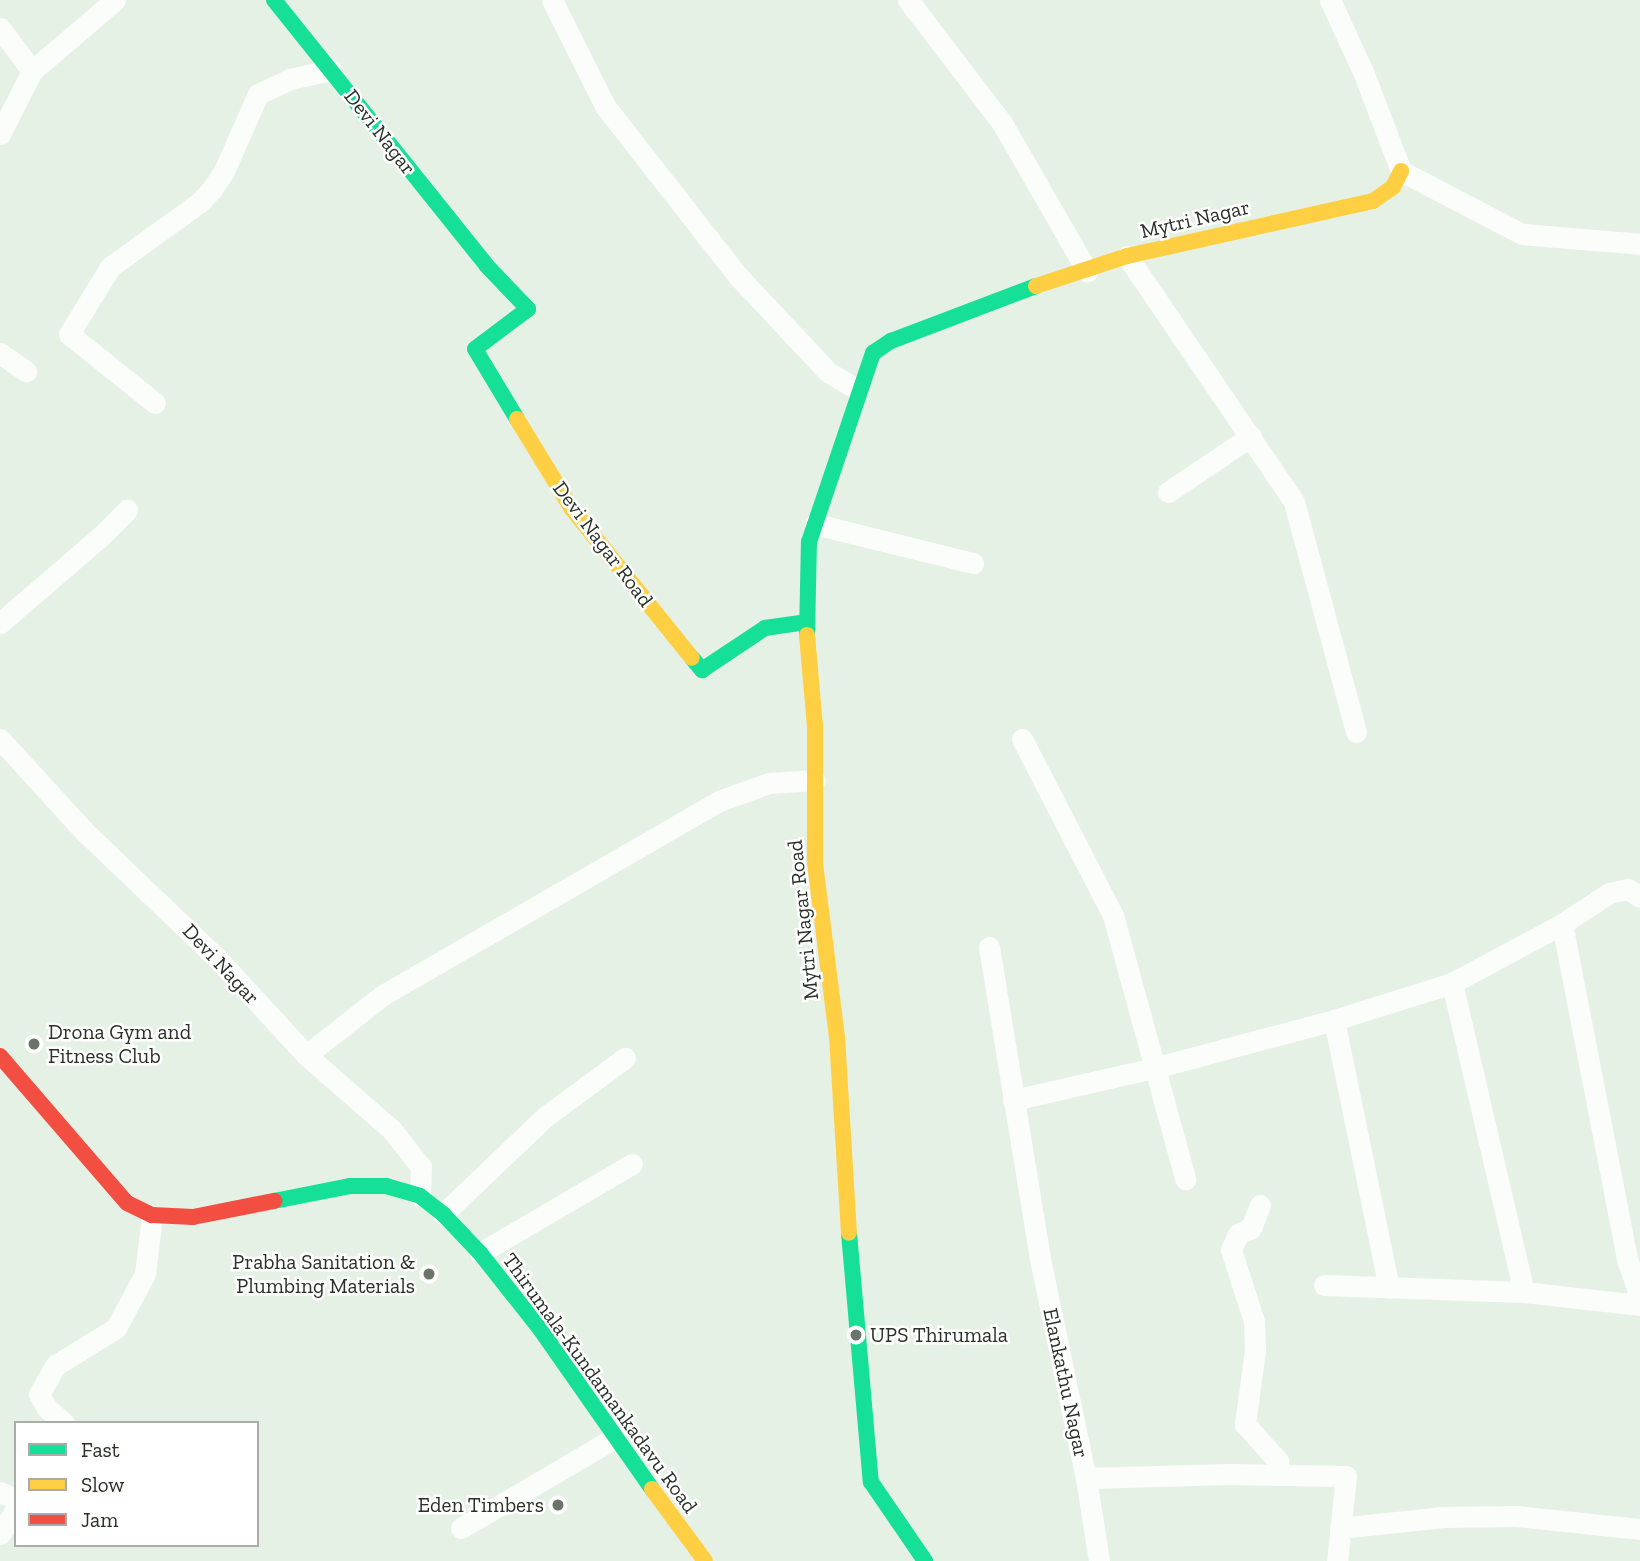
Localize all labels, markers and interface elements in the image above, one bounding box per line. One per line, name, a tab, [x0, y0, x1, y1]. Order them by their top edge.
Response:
street label: Devi Nagar	[339, 84, 421, 180]
street label: Mytri Nagar	[1138, 194, 1252, 244]
street label: Devi Nagar Road	[547, 476, 659, 612]
street label: Mytri Nagar Road	[782, 838, 824, 1002]
street label: Devi Nagar	[177, 918, 265, 1010]
place label: Drona Gym and Fitness Club	[48, 1019, 191, 1069]
marker: Drona Gym and Fitness Club	[26, 1036, 42, 1052]
street label: Thirumala-Kundamankadavu Road	[497, 1248, 703, 1518]
place label: Prabha Sanitation & Plumbing Materials	[232, 1249, 415, 1299]
marker: Prabha Sanitation & Plumbing Materials	[421, 1266, 437, 1282]
street label: Elankathu Nagar	[1038, 1306, 1094, 1460]
place label: UPS Thirumala	[870, 1322, 1008, 1348]
marker: UPS Thirumala	[848, 1327, 864, 1343]
legend	[14, 1421, 259, 1547]
text: Fast	[81, 1437, 120, 1462]
text: Slow	[81, 1472, 124, 1497]
place label: Eden Timbers	[417, 1492, 544, 1518]
marker: Eden Timbers	[550, 1497, 566, 1513]
text: Jam	[81, 1507, 118, 1532]

